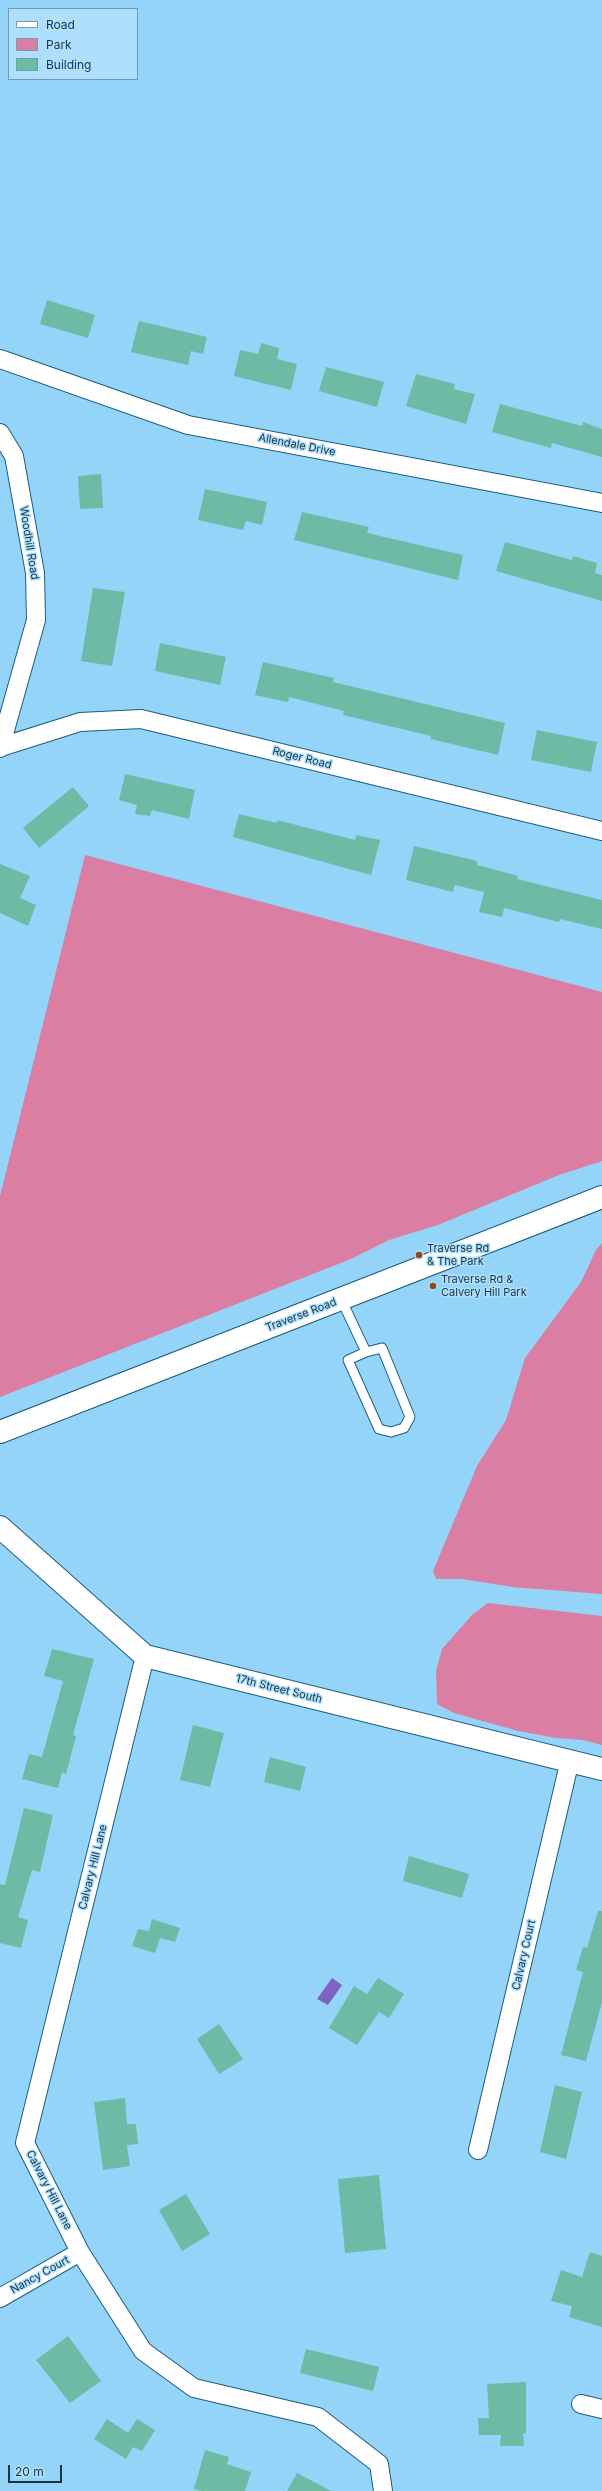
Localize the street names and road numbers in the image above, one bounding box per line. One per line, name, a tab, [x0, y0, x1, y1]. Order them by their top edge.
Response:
street label: Allendale Drive	[257, 431, 337, 459]
street label: Woodhill Road	[17, 505, 41, 581]
street label: Roger Road	[271, 744, 333, 772]
street label: Traverse Road	[264, 1295, 338, 1335]
street label: 17th Street South	[235, 1672, 323, 1706]
street label: Calvary Hill Lane	[76, 1823, 110, 1911]
street label: Calvary Court	[509, 1919, 539, 1991]
street label: Calvary Hill Lane	[23, 2148, 75, 2232]
street label: Nancy Court	[8, 2253, 72, 2297]

